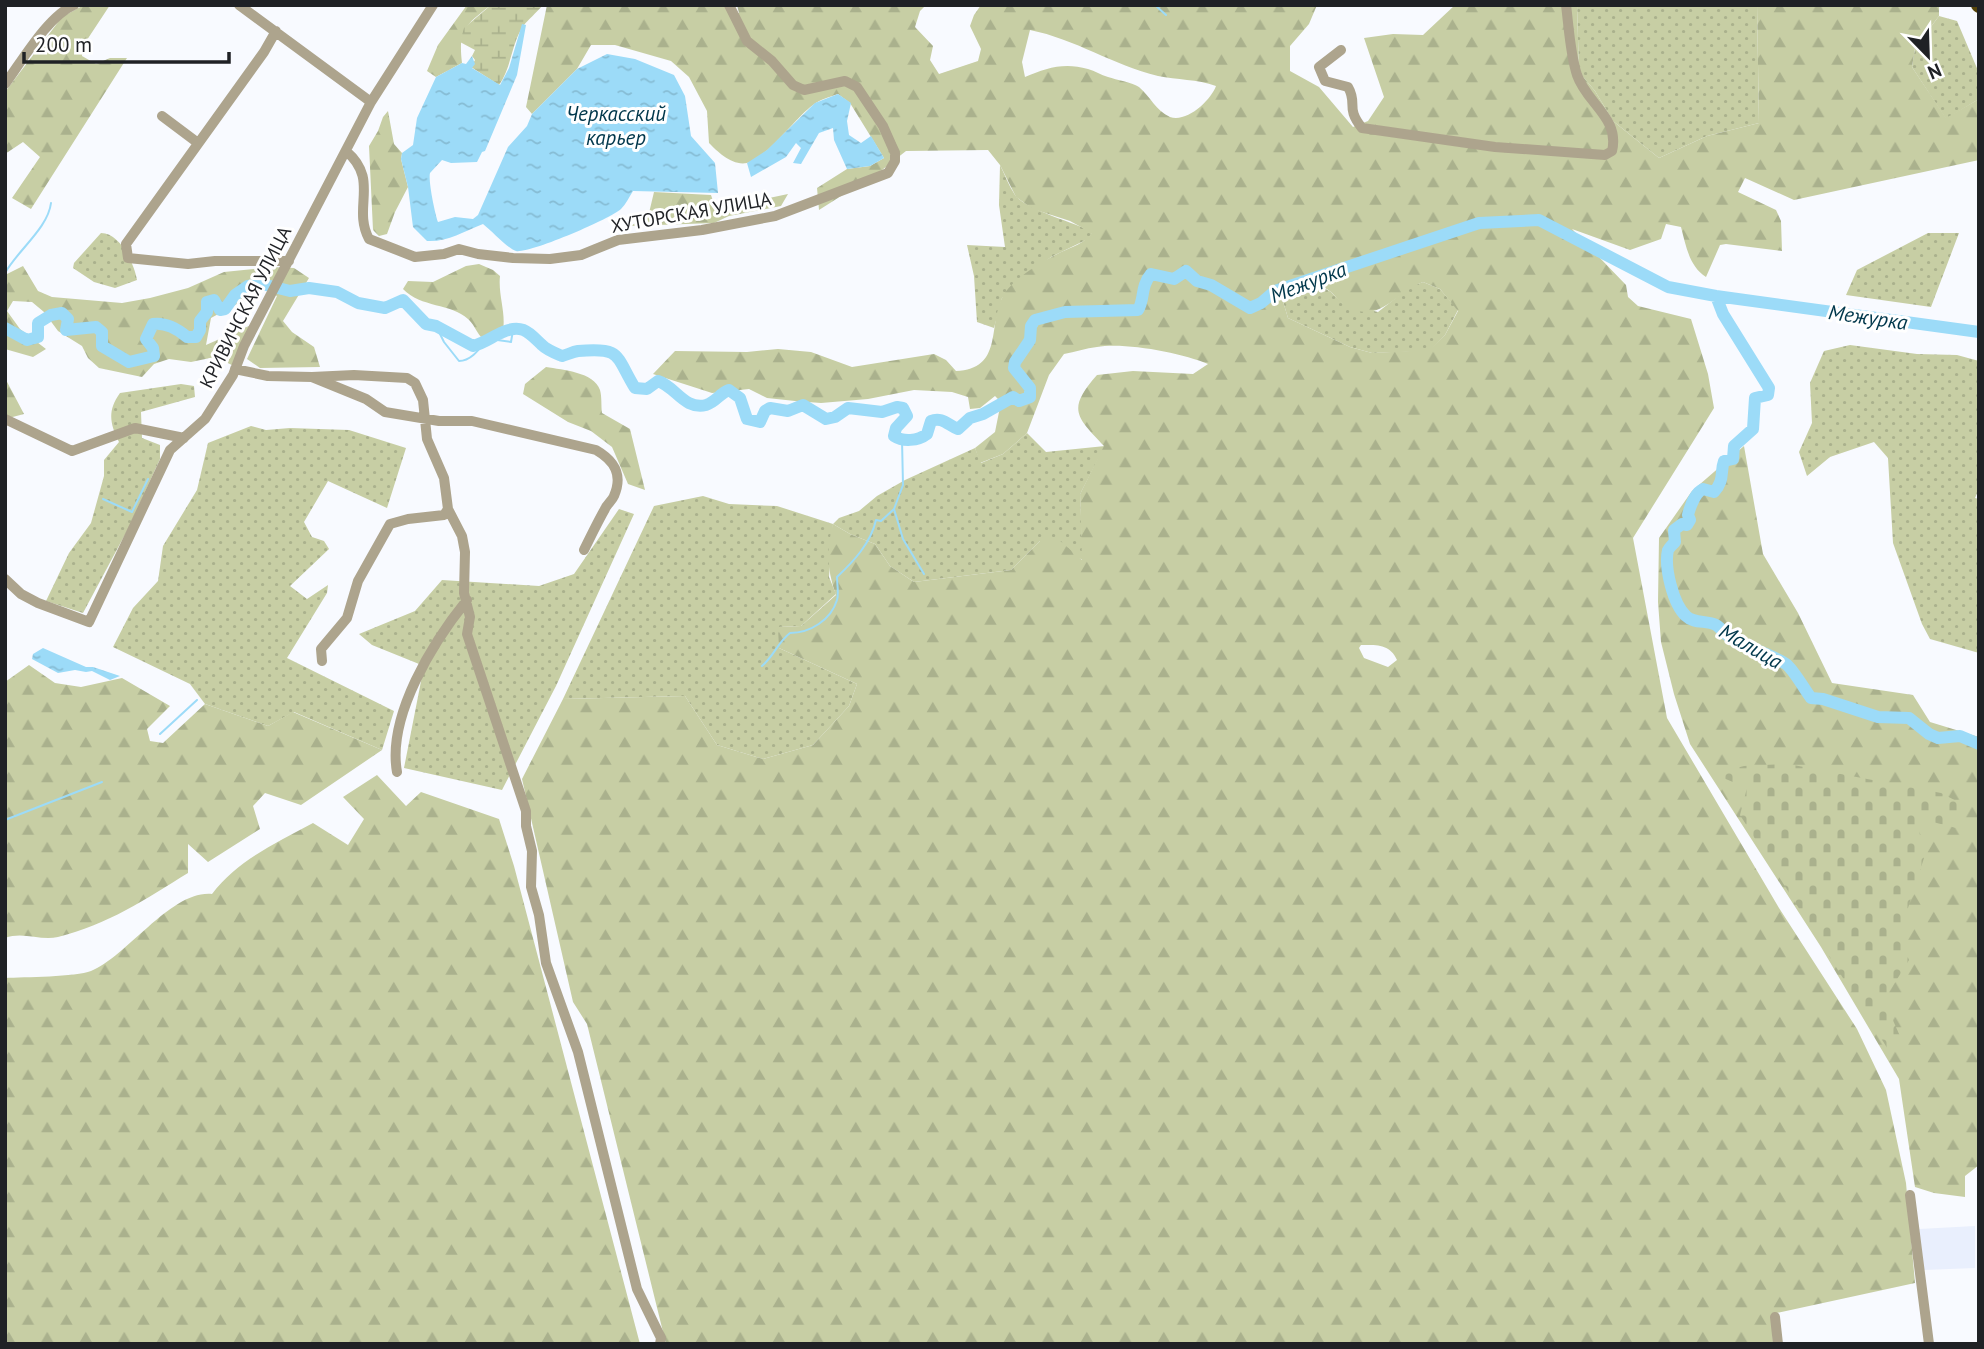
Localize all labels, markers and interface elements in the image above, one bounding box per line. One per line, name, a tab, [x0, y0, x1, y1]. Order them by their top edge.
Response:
scale bar	[24, 21, 229, 65]
north arrow	[1893, 21, 1963, 91]
text: 200 m	[35, 31, 92, 58]
text: N	[1924, 58, 1945, 85]
water label: Черкасский карьер	[566, 100, 666, 151]
street label: ХУТОРСКАЯ УЛИЦА	[609, 186, 773, 238]
street label: КРИВИЧСКАЯ УЛИЦА	[194, 222, 296, 392]
water label: Межурка	[1266, 255, 1351, 309]
water label: Межурка	[1827, 298, 1910, 336]
water label: Малица	[1715, 617, 1788, 675]

